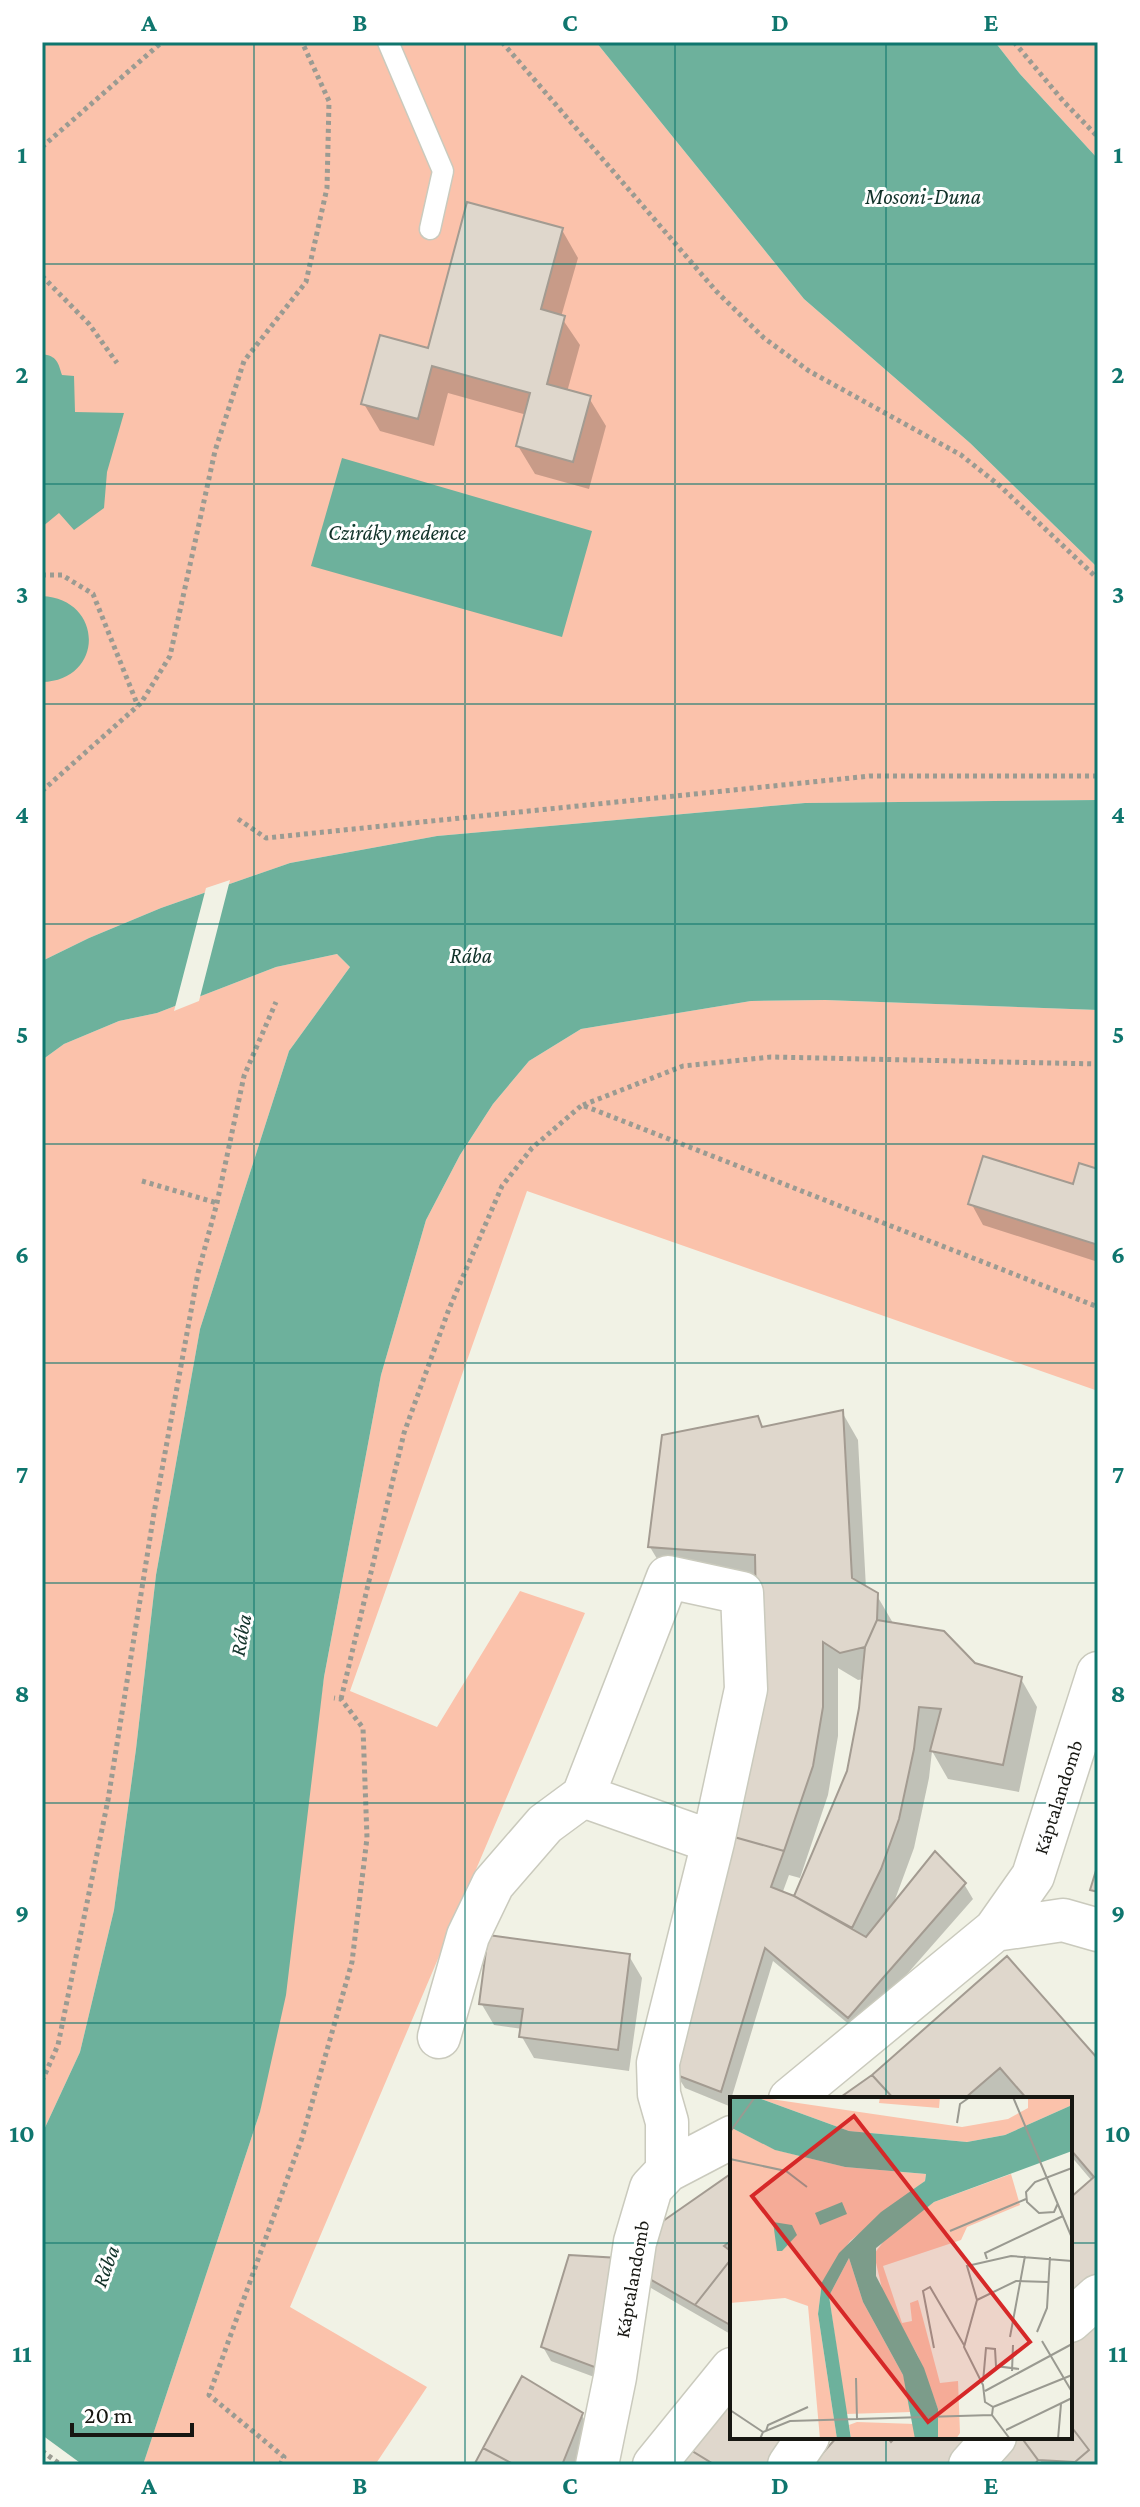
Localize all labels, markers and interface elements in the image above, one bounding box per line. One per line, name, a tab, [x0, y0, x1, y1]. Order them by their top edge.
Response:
text: A	[140, 8, 157, 37]
text: B	[352, 8, 368, 37]
text: C	[562, 8, 578, 37]
text: D	[771, 8, 789, 37]
text: E	[984, 8, 999, 37]
text: 1	[17, 140, 27, 169]
text: 1	[1113, 140, 1123, 169]
water label: Mosoni-Duna	[864, 184, 981, 209]
text: 2	[15, 360, 29, 389]
text: 2	[1111, 360, 1125, 389]
water label: Cziráky medence	[328, 520, 467, 545]
text: 3	[16, 580, 28, 609]
text: 3	[1112, 580, 1124, 609]
text: 4	[15, 800, 29, 829]
text: 4	[1111, 800, 1125, 829]
water label: Rába	[450, 943, 492, 968]
text: 5	[16, 1020, 28, 1049]
text: 5	[1112, 1020, 1124, 1049]
text: 6	[15, 1240, 29, 1269]
text: 6	[1111, 1240, 1125, 1269]
text: 7	[16, 1460, 28, 1489]
text: 7	[1112, 1460, 1124, 1489]
water label: Rába	[224, 1612, 256, 1658]
text: 8	[14, 1679, 30, 1708]
text: 8	[1110, 1679, 1126, 1708]
street label: Káptalandomb	[1029, 1737, 1088, 1857]
text: 9	[15, 1899, 29, 1928]
text: 9	[1111, 1899, 1125, 1928]
inset map	[730, 2097, 1072, 2439]
text: 10	[9, 2119, 35, 2148]
text: 10	[1105, 2119, 1131, 2148]
street label: Káptalandomb	[611, 2219, 654, 2340]
water label: Rába	[86, 2242, 124, 2290]
text: 11	[12, 2339, 32, 2368]
text: 11	[1108, 2339, 1128, 2368]
scale bar	[72, 2387, 192, 2437]
text: 20 m	[84, 2401, 133, 2428]
text: A	[140, 2471, 157, 2500]
text: B	[352, 2471, 368, 2500]
text: C	[562, 2471, 578, 2500]
text: D	[771, 2471, 789, 2500]
text: E	[984, 2471, 999, 2500]

